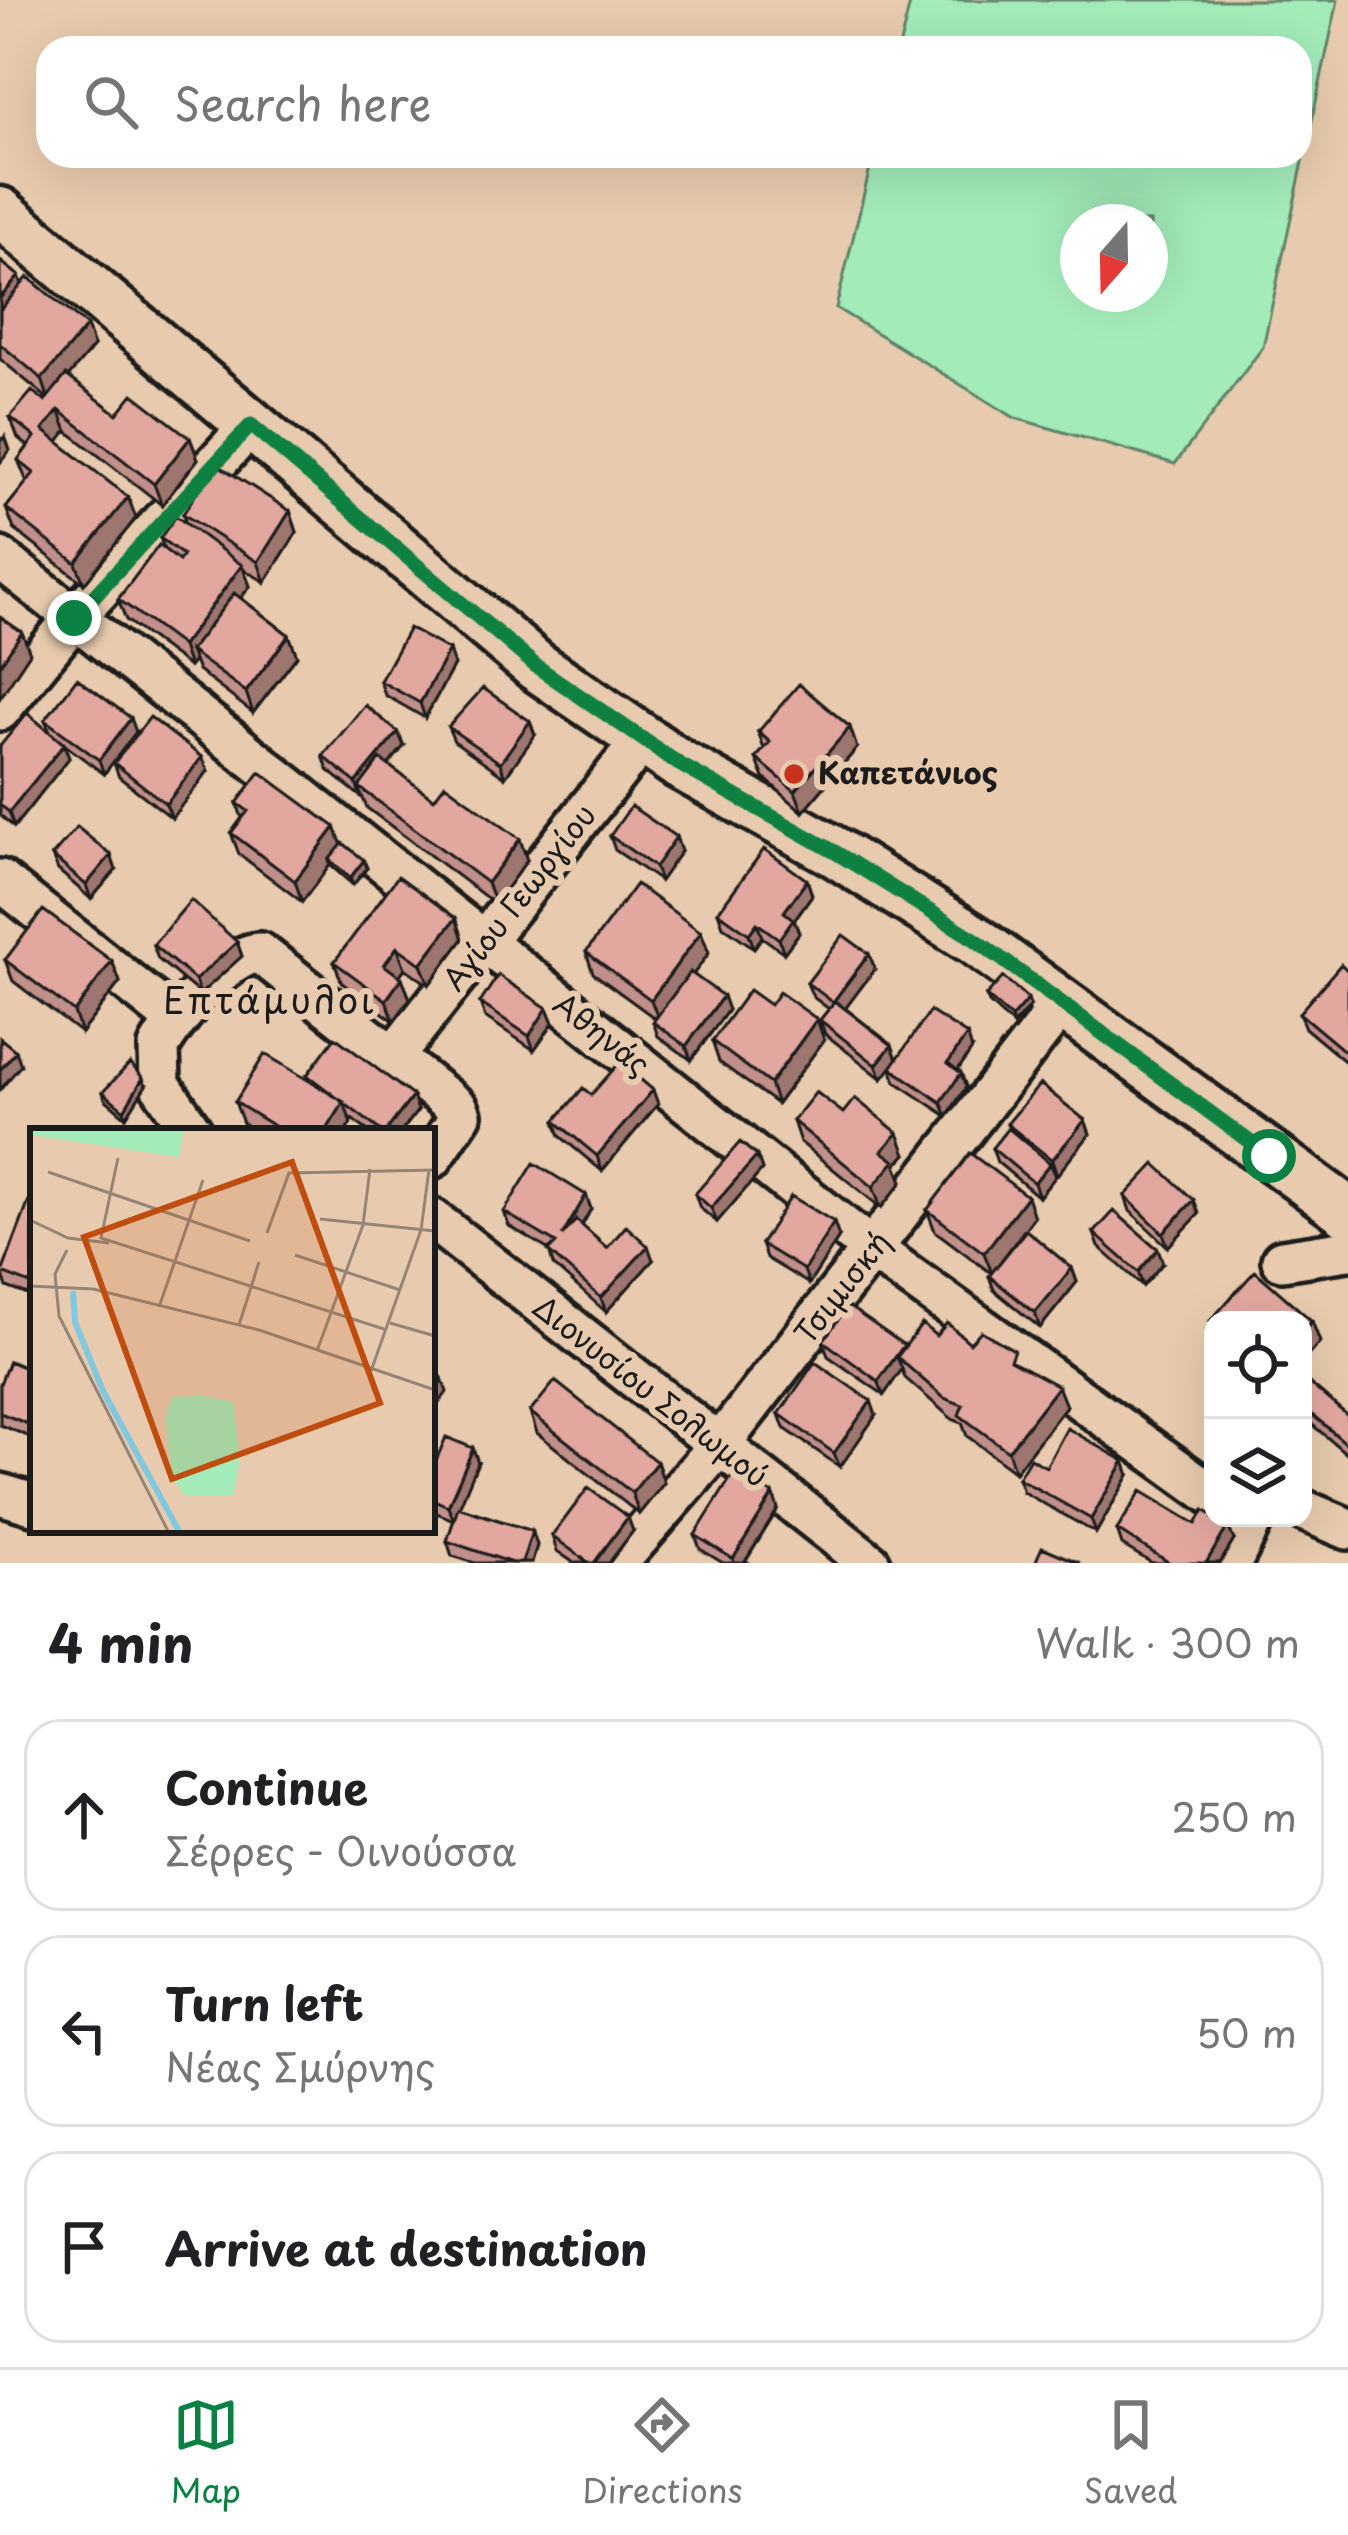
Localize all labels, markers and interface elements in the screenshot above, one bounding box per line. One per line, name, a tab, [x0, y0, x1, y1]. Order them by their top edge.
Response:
search box	[36, 36, 1312, 168]
text: Search here	[174, 68, 431, 136]
icon: search	[78, 69, 144, 135]
north arrow	[1060, 204, 1168, 312]
route end	[47, 591, 101, 645]
place label: Καπετάνιος	[818, 749, 998, 794]
marker: Καπετάνιος	[781, 761, 807, 787]
street label: Αγίου Γεωργίου	[431, 793, 605, 999]
district label: Επτάμυλοι	[163, 972, 377, 1026]
street label: Αθηνάς	[545, 981, 661, 1085]
inset map	[30, 1128, 435, 1533]
route start	[1242, 1129, 1296, 1183]
street label: Τσιμισκή	[782, 1220, 900, 1353]
street label: Διονυσίου Σολωμού	[524, 1284, 779, 1496]
map controls	[1204, 1311, 1312, 1527]
button: locate	[1204, 1311, 1312, 1419]
button: layers	[1204, 1419, 1312, 1527]
text: 4 min	[48, 1603, 193, 1680]
text: Walk · 300 m	[1035, 1612, 1300, 1671]
text: Continue	[165, 1752, 368, 1820]
icon: ahead	[51, 1782, 117, 1848]
text: 250 m	[1172, 1786, 1297, 1845]
text: Σέρρες - Οινούσσα	[165, 1820, 517, 1879]
text: Turn left	[165, 1968, 364, 2036]
icon: left	[51, 1998, 117, 2064]
text: 50 m	[1196, 2002, 1297, 2061]
text: Νέας Σμύρνης	[165, 2036, 435, 2095]
text: Arrive at destination	[165, 2213, 648, 2281]
icon: arrive	[51, 2214, 117, 2280]
tab: Map	[171, 2392, 241, 2514]
tab: Directions	[582, 2392, 743, 2514]
tab: Saved	[1084, 2392, 1177, 2514]

